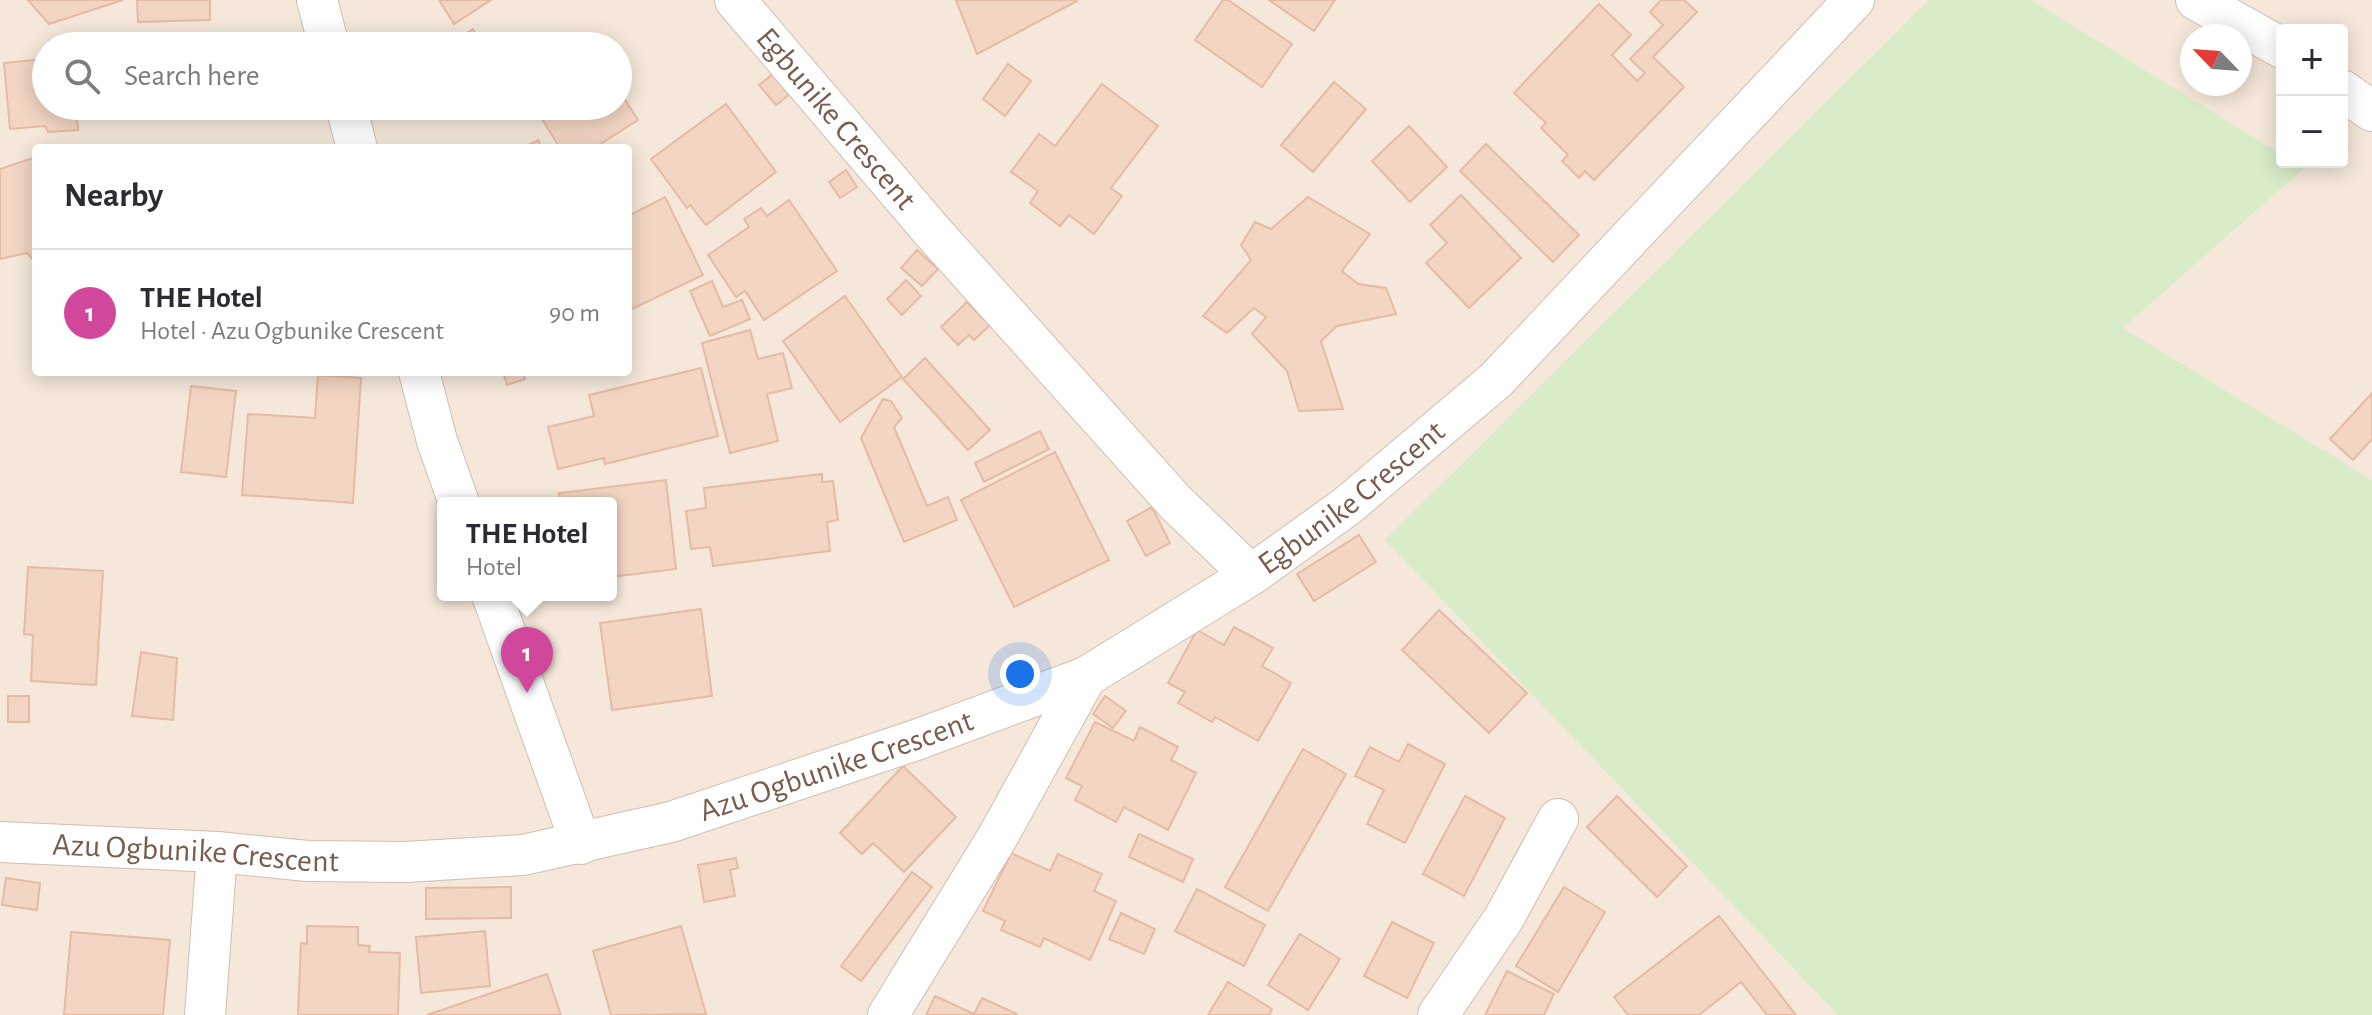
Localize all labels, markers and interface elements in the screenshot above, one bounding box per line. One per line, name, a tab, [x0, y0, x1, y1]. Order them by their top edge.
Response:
street label: Egbunike Crescent	[750, 22, 922, 216]
north arrow	[2180, 24, 2252, 96]
map controls	[2276, 24, 2348, 168]
button: +	[2276, 24, 2348, 96]
search box	[32, 32, 632, 120]
icon: search	[60, 54, 104, 98]
text: Search here	[124, 61, 260, 91]
button: −	[2276, 96, 2348, 168]
text: Nearby	[64, 179, 163, 213]
text: THE Hotel	[140, 283, 263, 313]
text: 1	[85, 300, 95, 326]
text: 90 m	[549, 300, 600, 326]
text: Hotel · Azu Ogbunike Crescent	[140, 318, 444, 344]
street label: Egbunike Crescent	[1252, 415, 1451, 580]
popup	[437, 497, 617, 601]
text: THE Hotel	[466, 519, 588, 549]
text: Hotel	[466, 554, 522, 580]
pin: 1	[501, 627, 553, 693]
your location	[1000, 654, 1040, 694]
street label: Azu Ogbunike Crescent	[695, 704, 977, 827]
street label: Azu Ogbunike Crescent	[52, 828, 339, 877]

